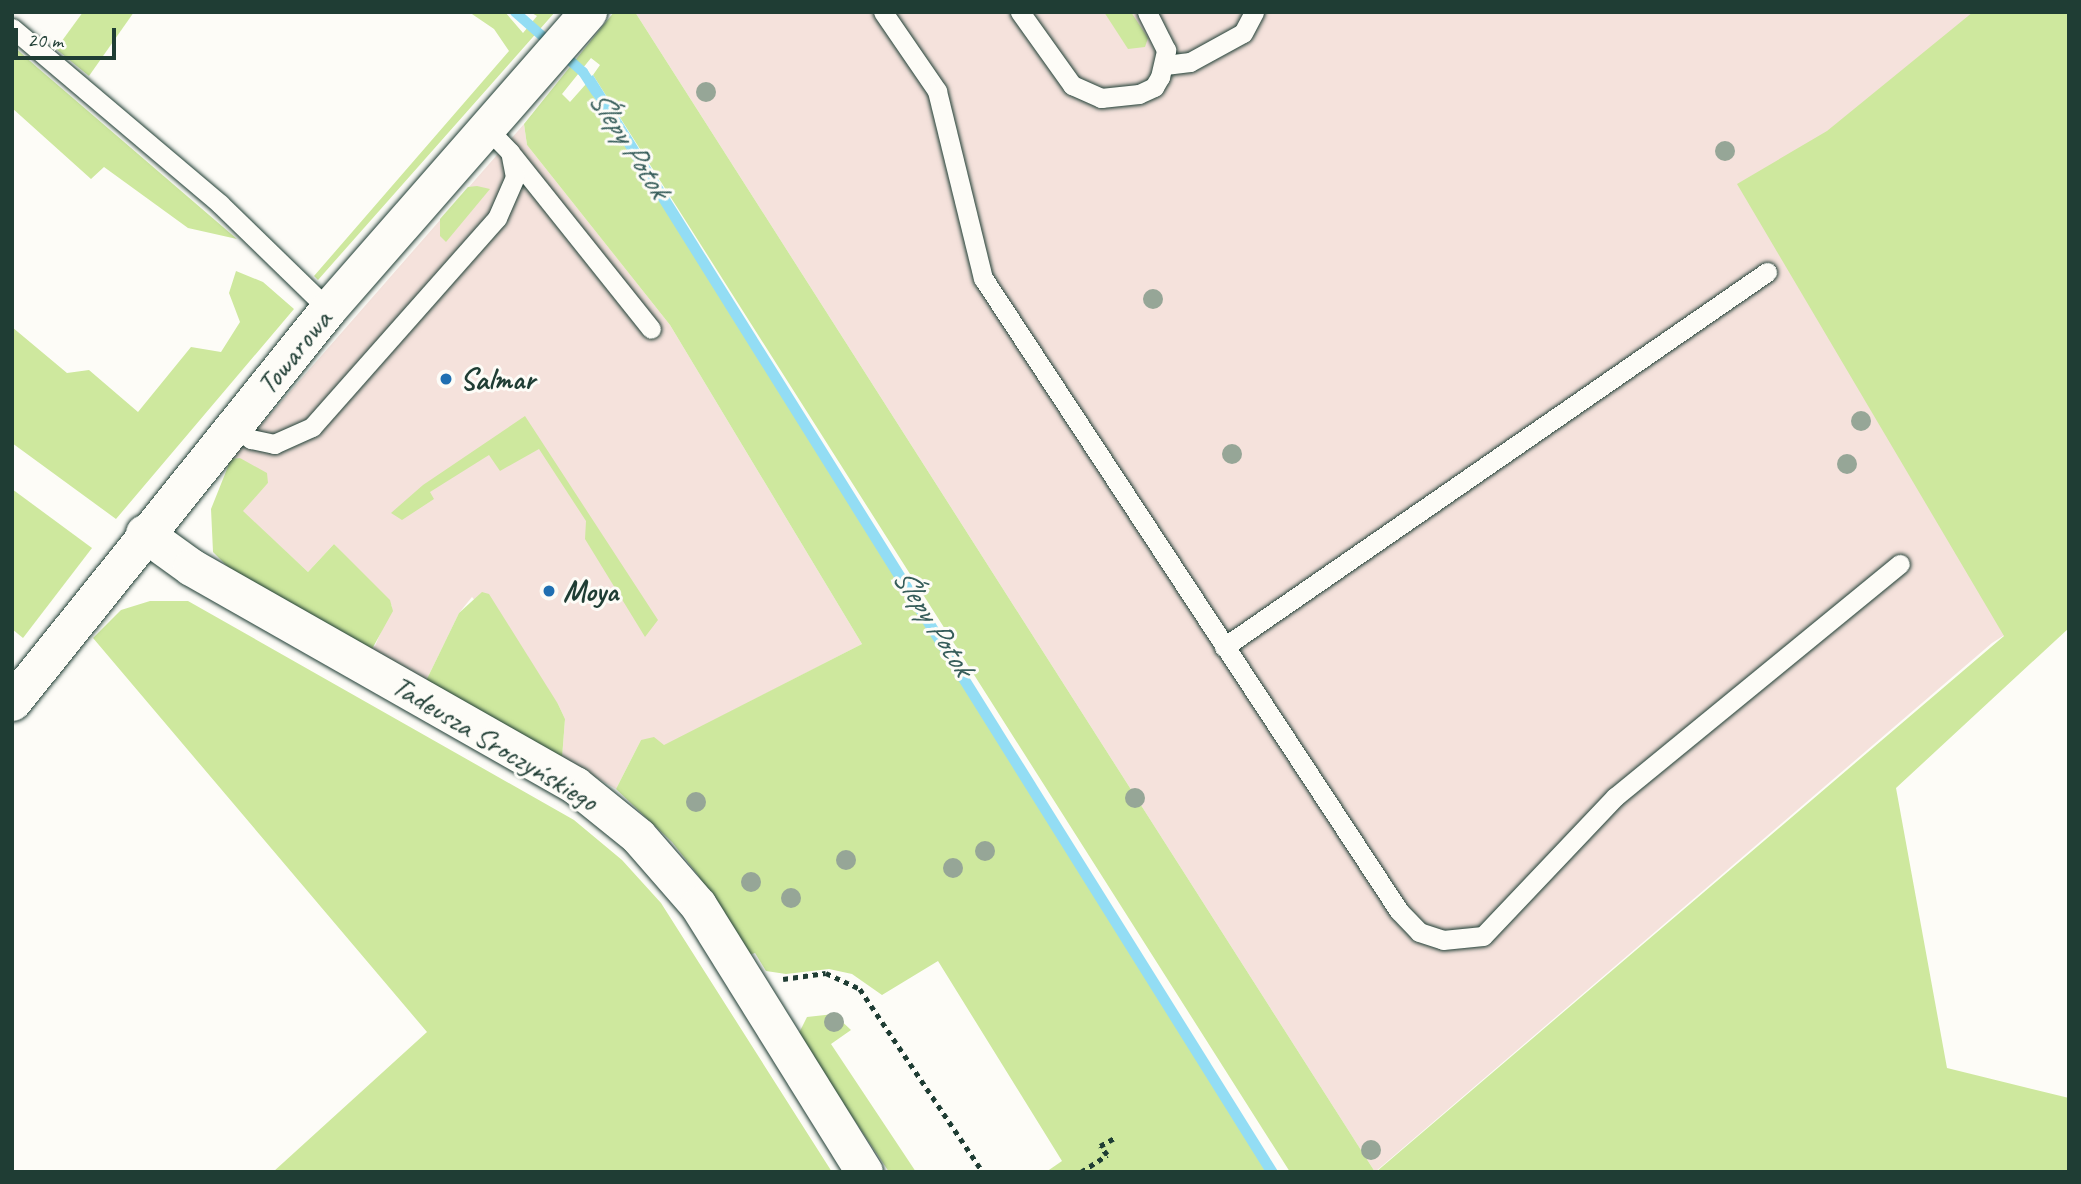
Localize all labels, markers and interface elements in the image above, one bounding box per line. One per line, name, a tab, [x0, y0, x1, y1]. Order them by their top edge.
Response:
scale bar	[18, 14, 119, 58]
text: 20 m	[27, 27, 63, 53]
water label: Ślepy Potok	[580, 83, 678, 205]
street label: Towarowa	[249, 302, 339, 402]
place label: Salmar	[460, 361, 535, 397]
marker: Salmar	[438, 371, 454, 387]
water label: Ślepy Potok	[884, 561, 982, 683]
place label: Moya	[563, 573, 618, 609]
marker: Moya	[541, 583, 557, 599]
street label: Tadeusza Sroczyńskiego	[385, 667, 605, 819]

